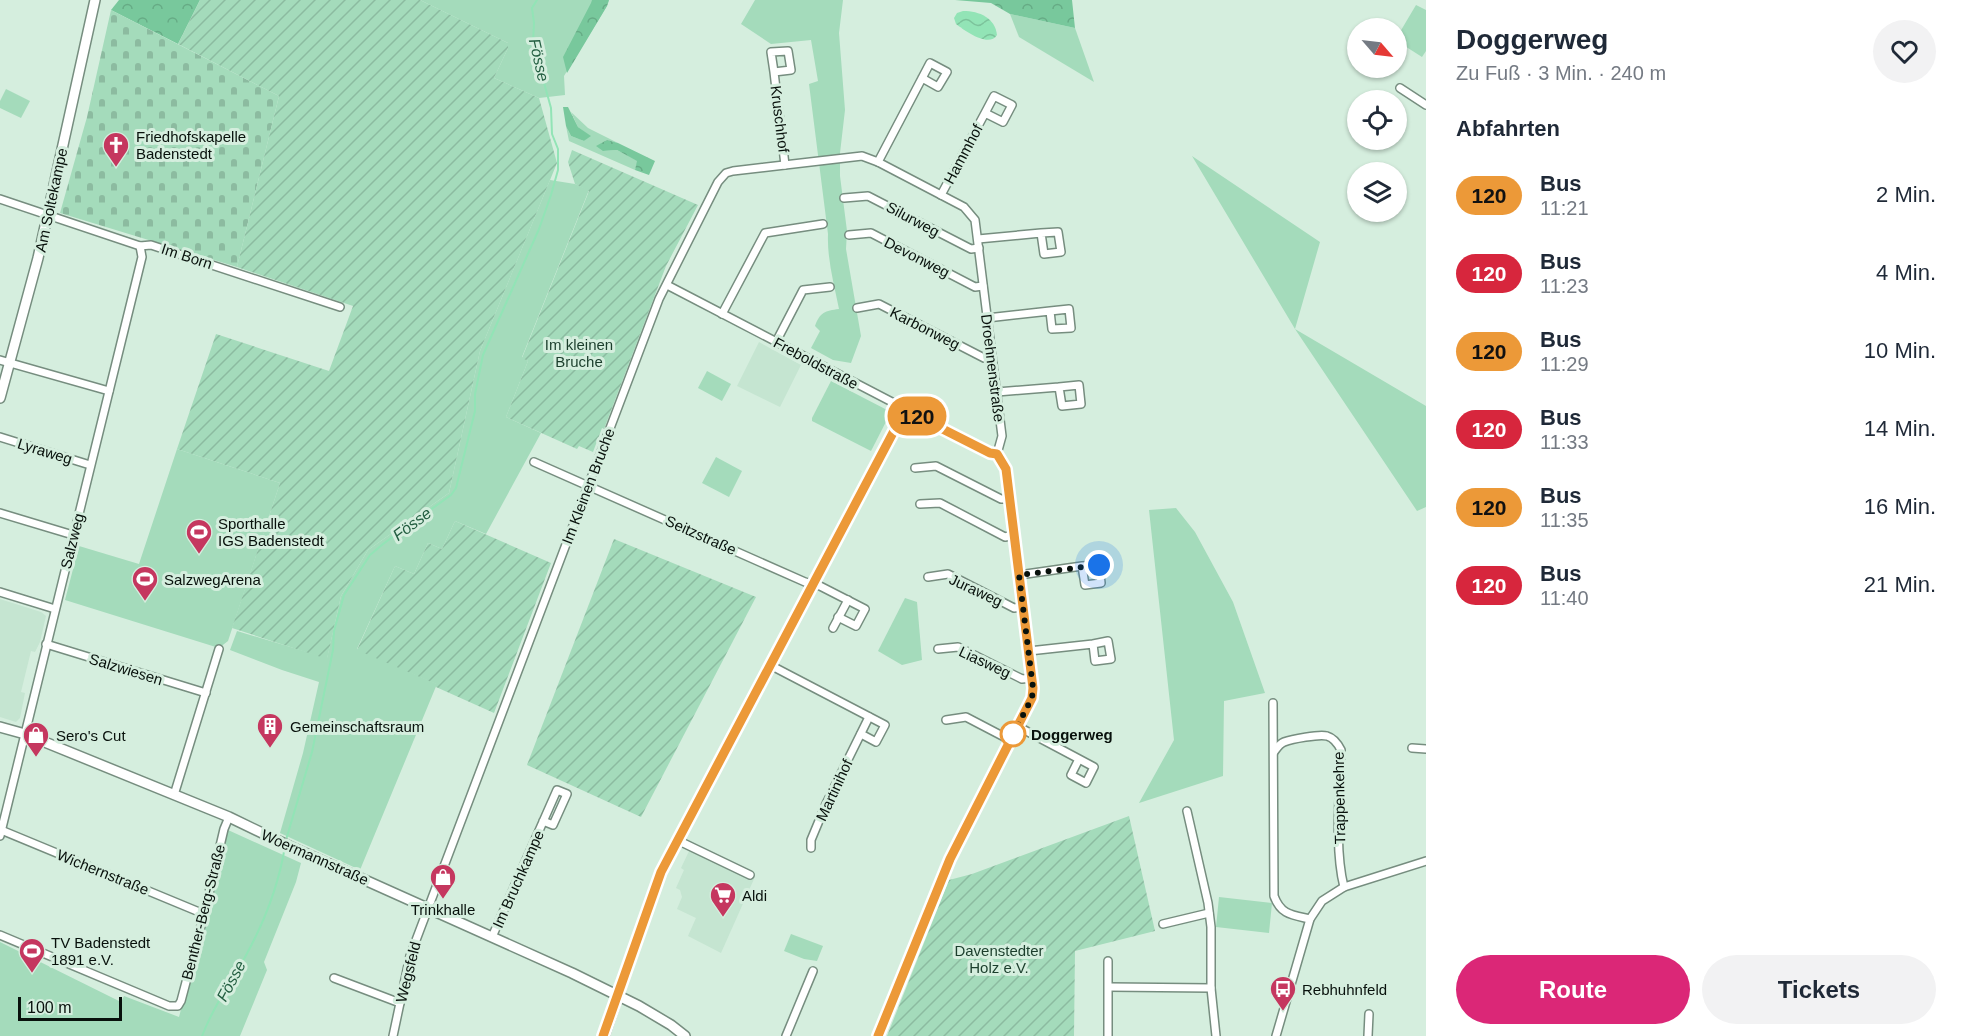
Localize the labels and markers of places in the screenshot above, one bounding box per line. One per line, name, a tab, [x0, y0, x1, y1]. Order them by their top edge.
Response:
place label: Friedhofskapelle Badenstedt	[136, 128, 246, 162]
church icon: Friedhofskapelle Badenstedt	[101, 130, 131, 168]
place label: Sporthalle IGS Badenstedt	[218, 515, 325, 549]
sports icon: Sporthalle IGS Badenstedt	[184, 517, 214, 555]
sports icon: SalzwegArena	[130, 564, 160, 602]
place label: SalzwegArena	[164, 571, 261, 588]
building icon: Gemeinschaftsraum	[255, 711, 285, 749]
place label: Gemeinschaftsraum	[290, 718, 424, 735]
shop icon: Sero's Cut	[21, 720, 51, 758]
marker: Doggerweg	[1000, 721, 1026, 747]
place label: Doggerweg	[1031, 726, 1113, 743]
place label: Sero's Cut	[56, 727, 126, 744]
shop icon: Trinkhalle	[428, 862, 458, 900]
supermarket icon: Aldi	[708, 880, 738, 918]
place label: Aldi	[742, 887, 767, 904]
place label: Trinkhalle	[411, 901, 475, 918]
place label: TV Badenstedt 1891 e.V.	[51, 934, 151, 968]
sports icon: TV Badenstedt 1891 e.V.	[17, 936, 47, 974]
bus stop icon: Rebhuhnfeld	[1268, 974, 1298, 1012]
place label: Rebhuhnfeld	[1302, 981, 1387, 998]

